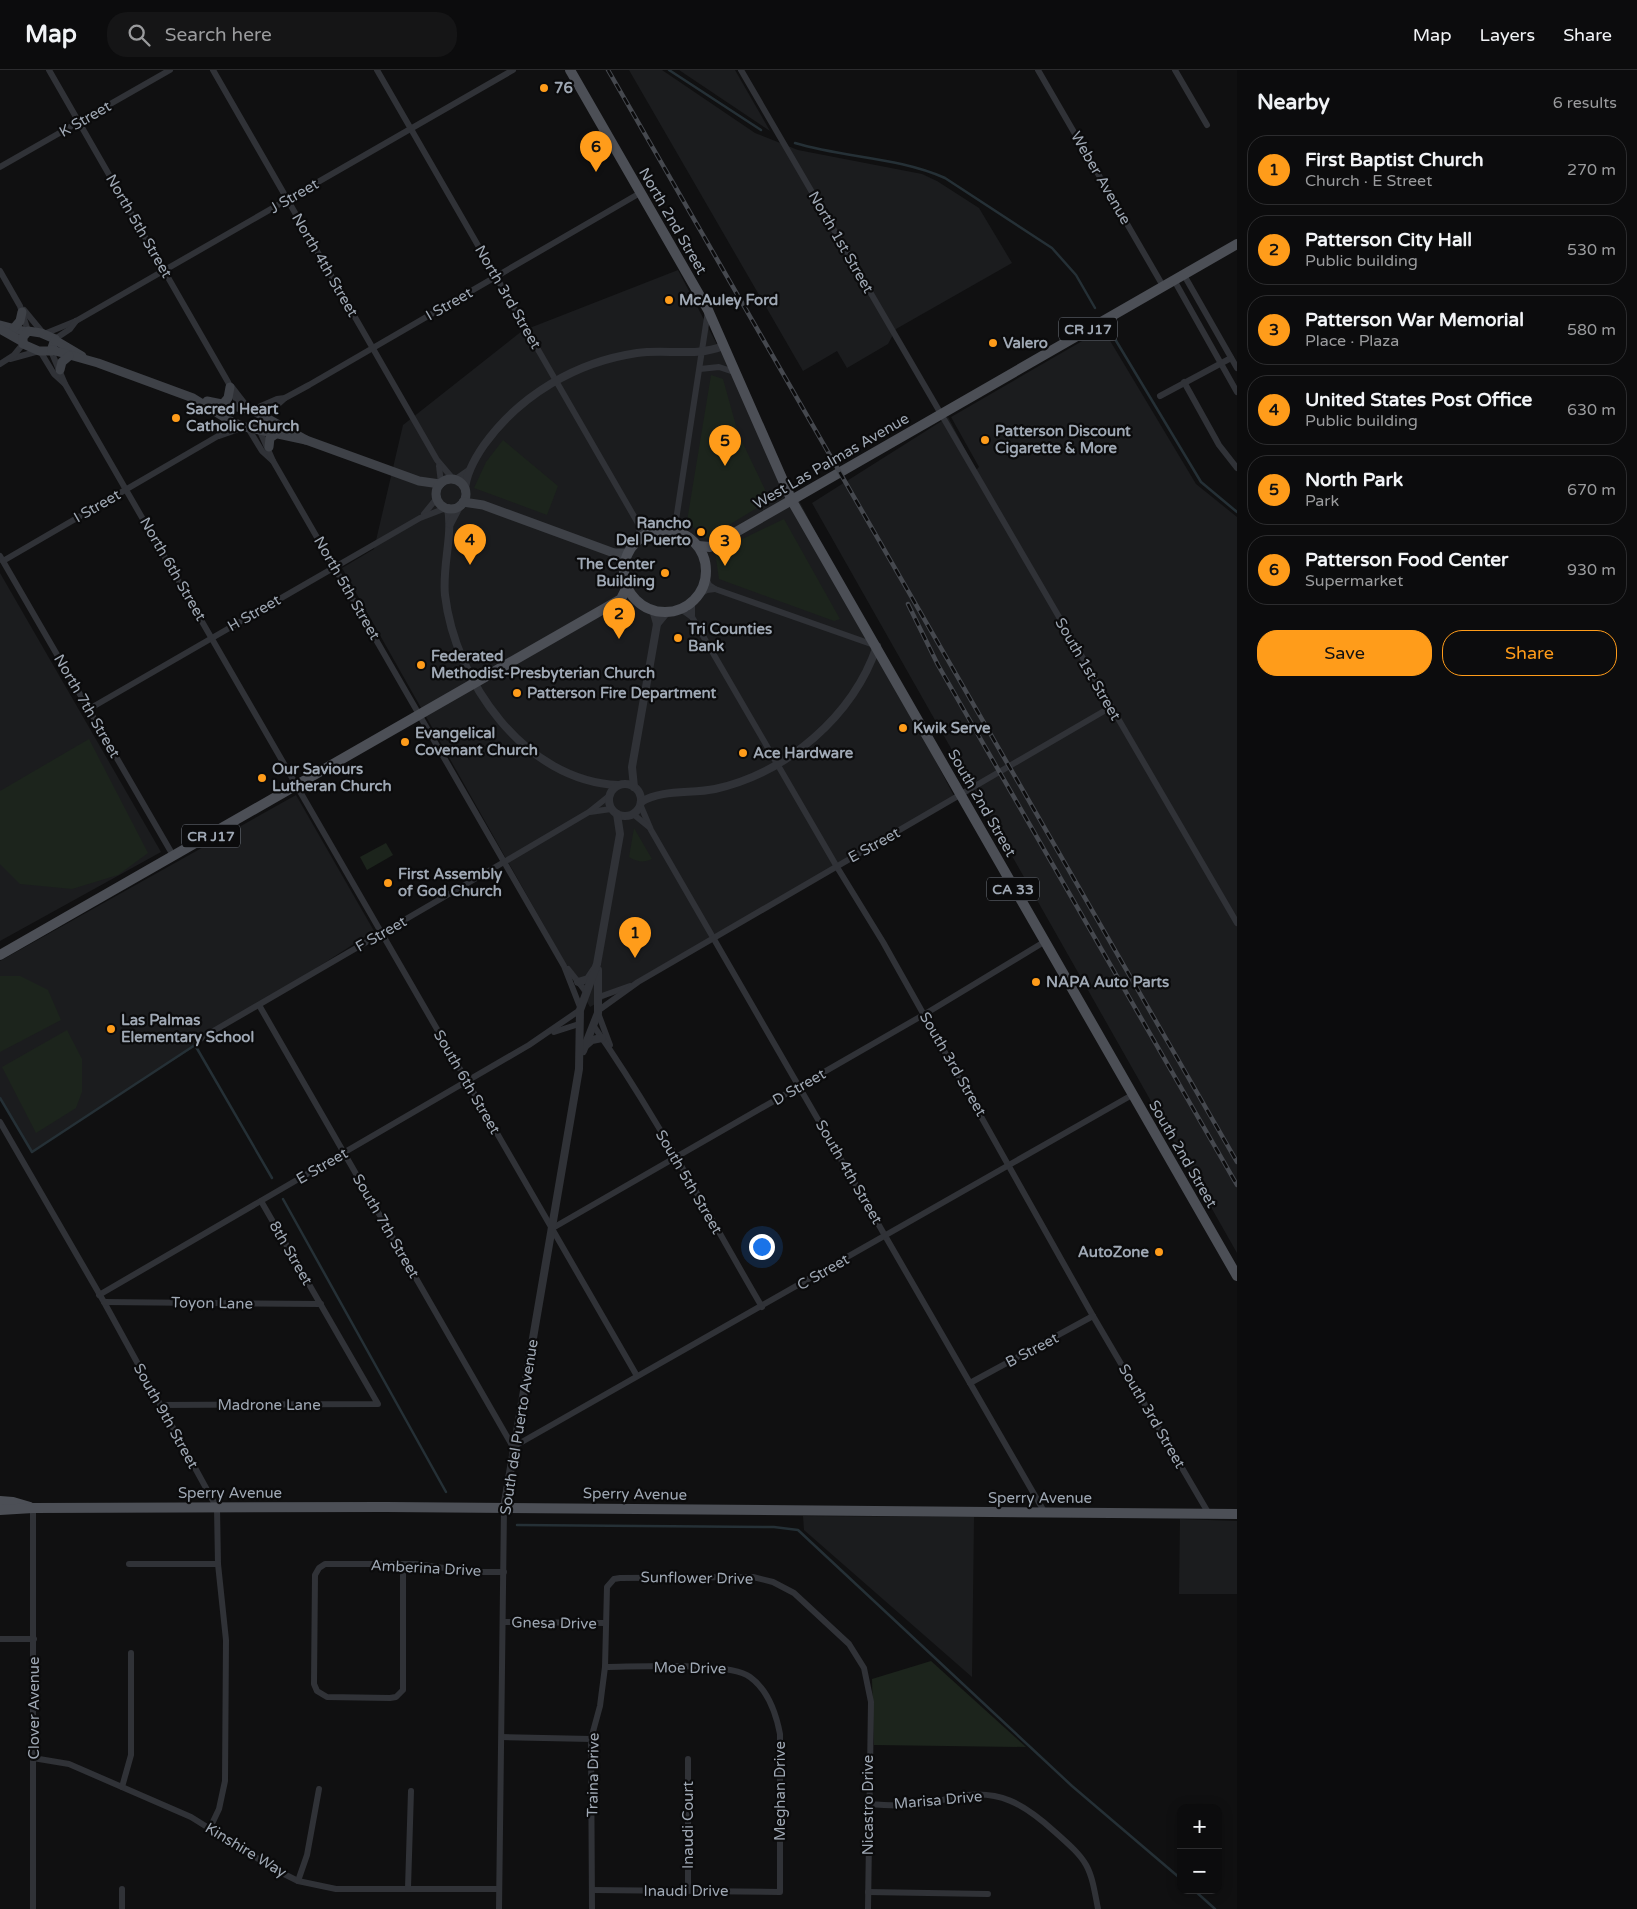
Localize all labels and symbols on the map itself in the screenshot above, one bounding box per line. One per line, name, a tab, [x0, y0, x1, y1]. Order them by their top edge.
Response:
place label: 76	[554, 79, 573, 97]
marker: 76	[538, 82, 550, 94]
street label: K Street	[56, 97, 114, 141]
street label: Weber Avenue	[1067, 128, 1135, 228]
pin: 6	[580, 131, 612, 172]
street label: North 2nd Street	[635, 164, 711, 278]
street label: North 5th Street	[102, 171, 176, 281]
street label: J Street	[266, 175, 322, 217]
street label: North 1st Street	[805, 188, 878, 296]
street label: North 4th Street	[288, 210, 362, 320]
street label: North 3rd Street	[471, 242, 545, 352]
street label: I Street	[422, 283, 476, 325]
place label: McAuley Ford	[679, 291, 778, 310]
marker: McAuley Ford	[663, 294, 675, 306]
road number: CR J17	[1059, 318, 1117, 340]
place label: Valero	[1003, 334, 1048, 352]
marker: Valero	[987, 337, 999, 349]
place label: Sacred Heart Catholic Church	[186, 400, 299, 435]
street label: West Las Palmas Avenue	[750, 409, 912, 513]
marker: Sacred Heart Catholic Church	[170, 412, 182, 424]
place label: Patterson Discount Cigarette & More	[995, 422, 1131, 458]
pin: 5	[709, 425, 741, 466]
marker: Patterson Discount Cigarette & More	[979, 434, 991, 446]
street label: I Street	[70, 485, 124, 527]
street label: North 6th Street	[136, 514, 210, 624]
place label: Rancho Del Puerto	[616, 514, 691, 549]
pin: 4	[454, 524, 486, 565]
pin: 3	[709, 525, 741, 566]
marker: Rancho Del Puerto	[695, 526, 707, 538]
street label: North 5th Street	[310, 533, 384, 643]
place label: The Center Building	[576, 555, 655, 591]
marker: The Center Building	[659, 567, 671, 579]
street label: H Street	[224, 591, 284, 635]
pin: 2	[603, 598, 635, 639]
street label: South 1st Street	[1051, 615, 1125, 724]
place label: Tri Counties Bank	[687, 620, 772, 655]
marker: Tri Counties Bank	[672, 632, 684, 644]
place label: Federated Methodist-Presbyterian Church	[431, 647, 655, 683]
street label: North 7th Street	[50, 651, 124, 761]
marker: Federated Methodist-Presbyterian Church	[415, 659, 427, 671]
place label: Patterson Fire Department	[527, 684, 717, 703]
marker: Patterson Fire Department	[511, 687, 523, 699]
place label: Kwik Serve	[913, 719, 991, 737]
marker: Kwik Serve	[897, 722, 909, 734]
place label: Evangelical Covenant Church	[415, 724, 538, 759]
marker: Evangelical Covenant Church	[399, 736, 411, 748]
place label: Ace Hardware	[753, 744, 854, 762]
street label: South 2nd Street	[944, 746, 1020, 860]
marker: Ace Hardware	[737, 747, 749, 759]
place label: Our Saviours Lutheran Church	[272, 760, 392, 795]
marker: Our Saviours Lutheran Church	[256, 772, 268, 784]
street label: E Street	[845, 823, 903, 867]
road number: CR J17	[182, 824, 240, 848]
place label: First Assembly of God Church	[398, 865, 502, 900]
marker: First Assembly of God Church	[382, 877, 394, 889]
road number: CA 33	[987, 878, 1039, 901]
street label: F Street	[352, 912, 410, 956]
pin: 1	[619, 917, 651, 958]
place label: NAPA Auto Parts	[1046, 973, 1169, 991]
marker: NAPA Auto Parts	[1030, 976, 1042, 988]
street label: South 3rd Street	[916, 1009, 990, 1120]
place label: Las Palmas Elementary School	[121, 1011, 254, 1047]
marker: Las Palmas Elementary School	[105, 1023, 117, 1035]
street label: South 6th Street	[430, 1027, 504, 1138]
street label: D Street	[769, 1065, 829, 1109]
street label: South 2nd Street	[1145, 1097, 1221, 1211]
street label: South 4th Street	[812, 1117, 886, 1228]
street label: South 5th Street	[652, 1127, 726, 1238]
street label: E Street	[293, 1144, 351, 1188]
street label: South 7th Street	[349, 1171, 423, 1282]
street label: 8th Street	[265, 1218, 317, 1288]
your location	[749, 1234, 775, 1260]
place label: AutoZone	[1078, 1243, 1149, 1261]
marker: AutoZone	[1153, 1246, 1165, 1258]
street label: C Street	[794, 1250, 852, 1294]
street label: Toyon Lane	[171, 1293, 253, 1313]
street label: B Street	[1003, 1329, 1062, 1371]
street label: South del Puerto Avenue	[496, 1338, 542, 1516]
street label: South 9th Street	[130, 1360, 202, 1472]
street label: South 3rd Street	[1115, 1361, 1189, 1472]
street label: Madrone Lane	[217, 1396, 321, 1414]
street label: Sperry Avenue	[178, 1484, 282, 1502]
street label: Sperry Avenue	[583, 1484, 687, 1504]
street label: Sperry Avenue	[988, 1489, 1092, 1507]
street label: Amberina Drive	[370, 1556, 482, 1580]
street label: Sunflower Drive	[641, 1568, 753, 1588]
street label: Gnesa Drive	[511, 1613, 597, 1633]
street label: Clover Avenue	[25, 1657, 43, 1759]
street label: Moe Drive	[653, 1658, 727, 1678]
street label: Traina Drive	[583, 1733, 603, 1817]
street label: Meghan Drive	[771, 1741, 789, 1841]
street label: Nicastro Drive	[859, 1755, 877, 1855]
street label: Inaudi Court	[679, 1781, 697, 1869]
street label: Marisa Drive	[893, 1787, 983, 1813]
street label: Kinshire Way	[202, 1819, 290, 1881]
street label: Inaudi Drive	[644, 1882, 728, 1900]

